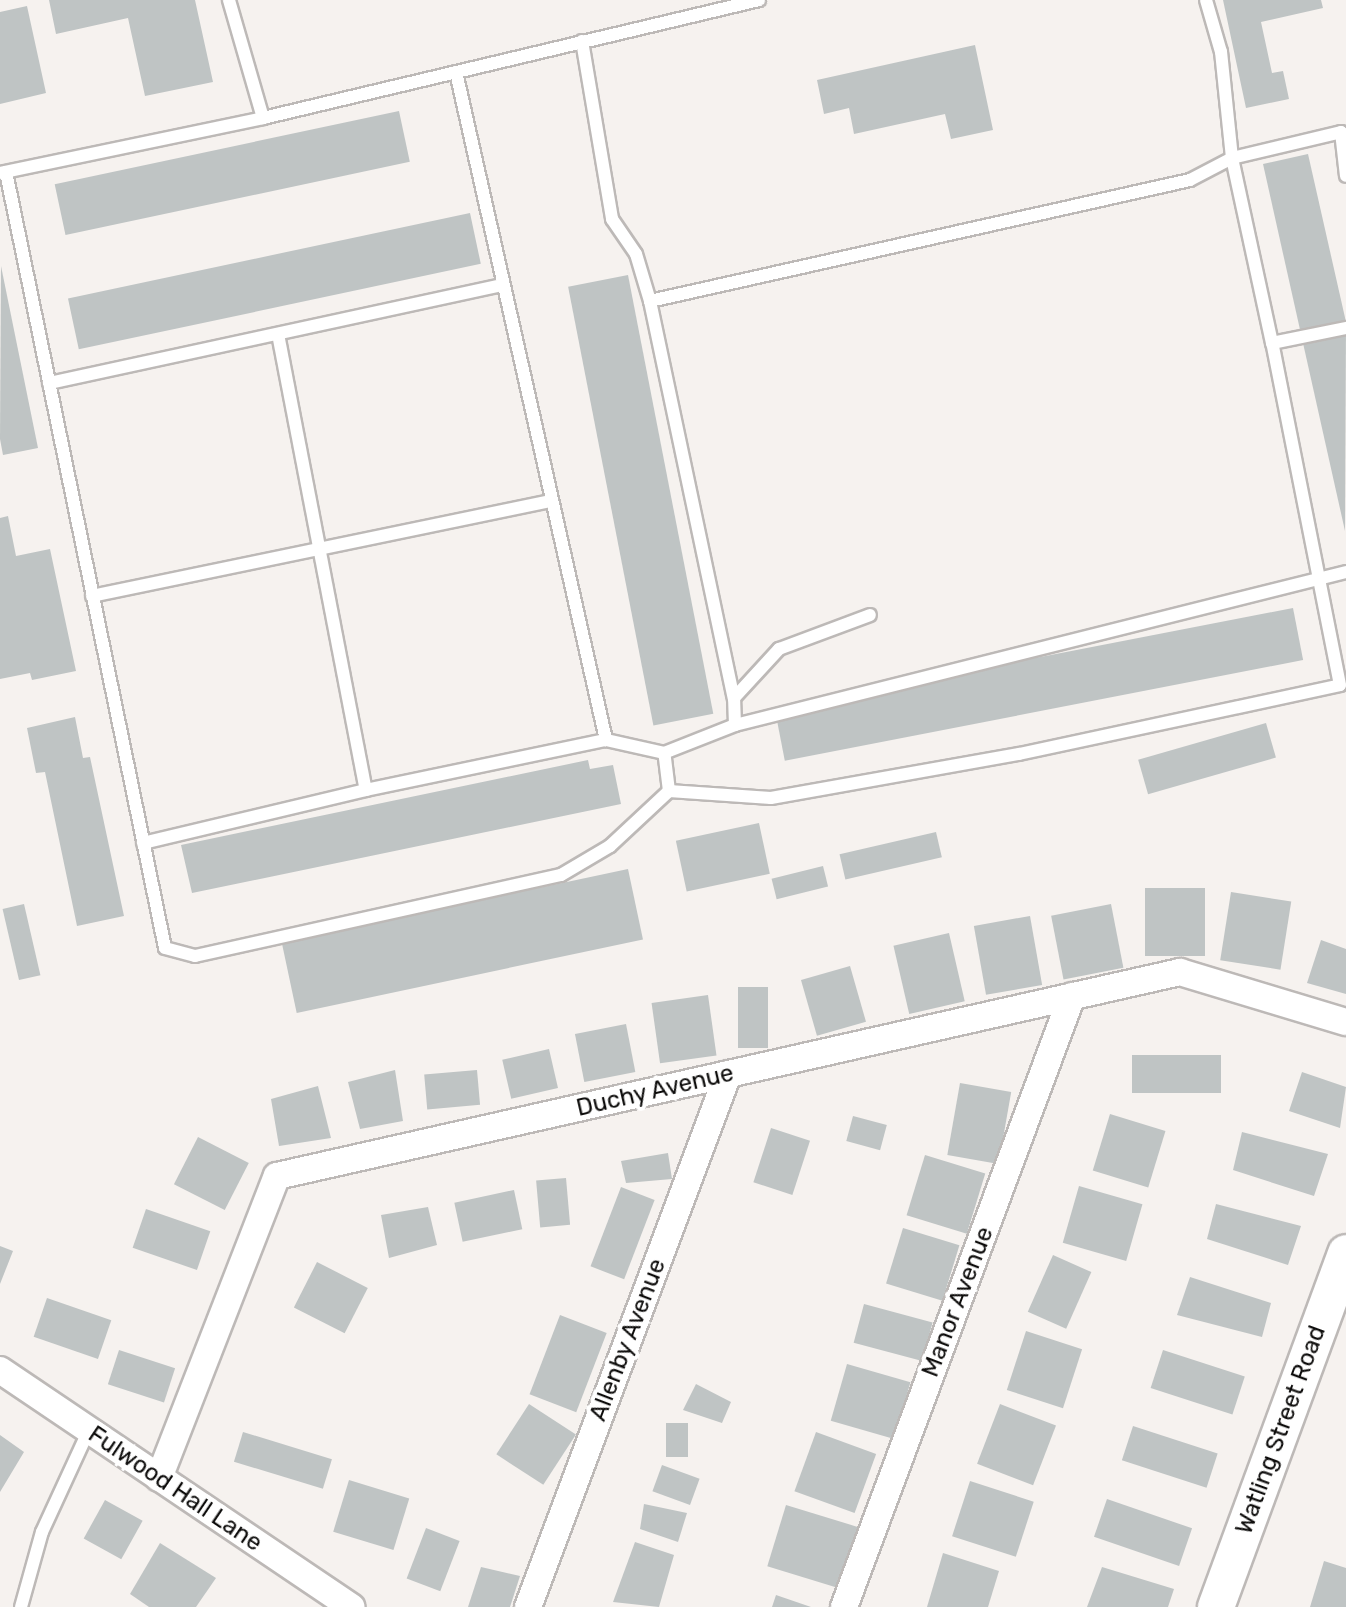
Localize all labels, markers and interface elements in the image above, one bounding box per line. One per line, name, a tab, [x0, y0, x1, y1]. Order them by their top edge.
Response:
street label: Duchy Avenue	[573, 1059, 737, 1123]
street label: Manor Avenue	[916, 1222, 1000, 1382]
street label: Allenby Avenue	[584, 1254, 672, 1426]
street label: Watling Street Road	[1230, 1322, 1332, 1538]
street label: Fulwood Hall Lane	[83, 1420, 267, 1558]

